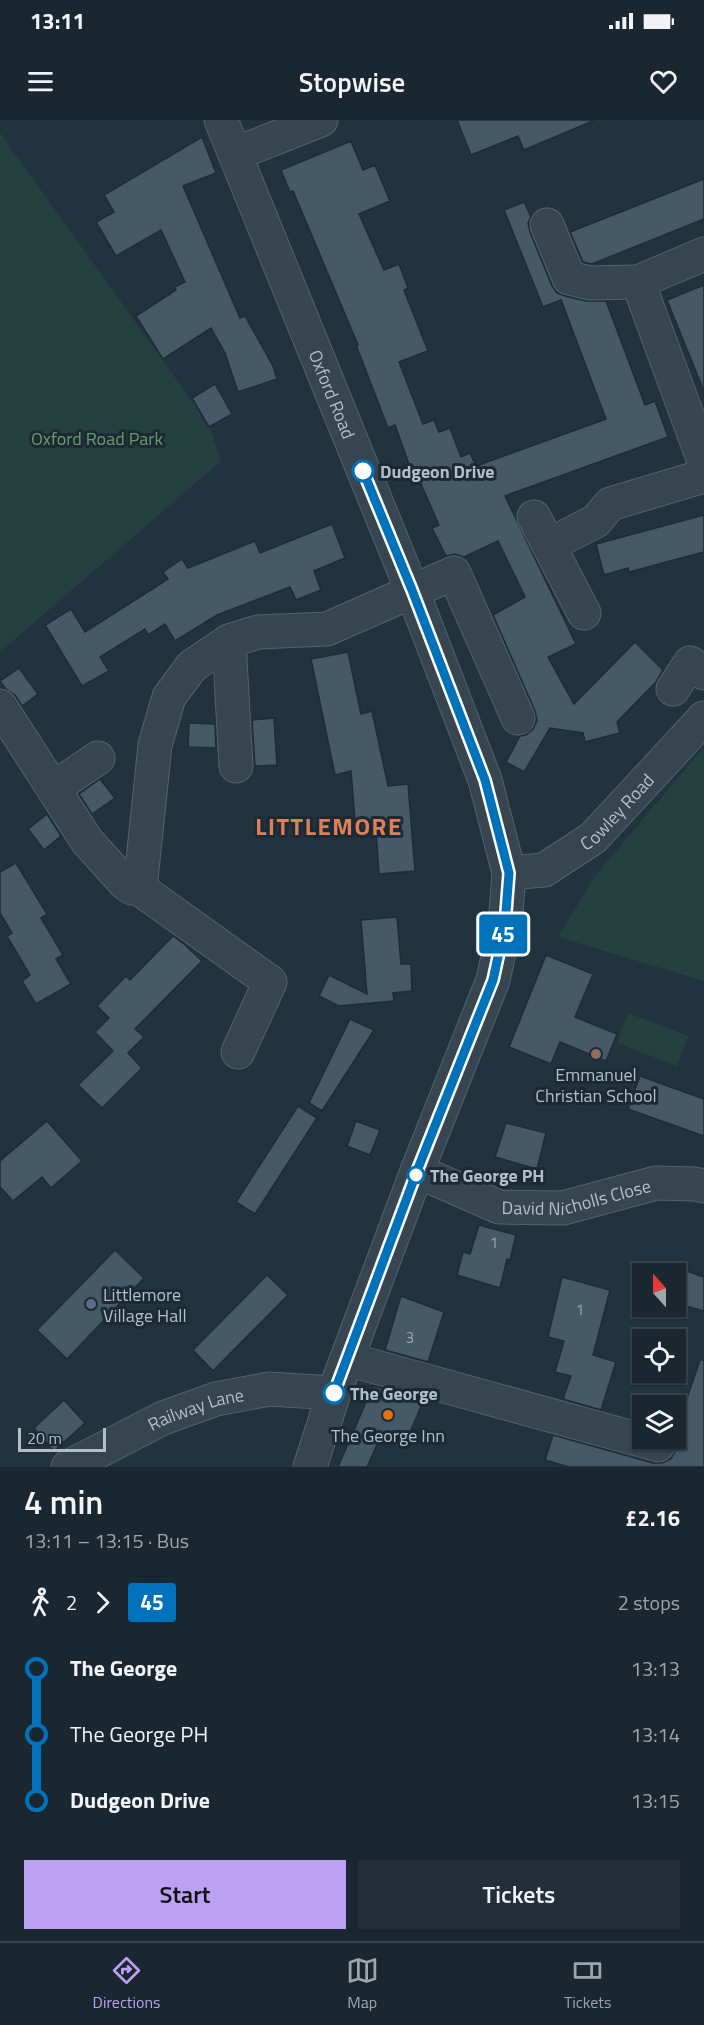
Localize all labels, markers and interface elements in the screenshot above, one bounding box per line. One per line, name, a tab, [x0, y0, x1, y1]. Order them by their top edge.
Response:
text: 13:11	[30, 4, 85, 38]
text: Stopwise	[299, 61, 405, 102]
icon: menu	[24, 65, 57, 98]
icon: heart	[647, 65, 680, 98]
street label: Oxford Road	[302, 346, 363, 443]
park label: Oxford Road Park	[31, 425, 163, 452]
place label: Dudgeon Drive	[380, 458, 494, 485]
marker: Dudgeon Drive	[352, 460, 374, 482]
street label: Cowley Road	[574, 767, 660, 857]
district label: LITTLEMORE	[255, 808, 403, 844]
line badge: 45	[476, 914, 530, 954]
text: 45	[491, 918, 515, 950]
marker: Emmanuel Christian School	[589, 1047, 603, 1061]
place label: Emmanuel Christian School	[535, 1061, 657, 1109]
place label: The George PH	[430, 1162, 545, 1189]
marker: The George PH	[407, 1166, 425, 1184]
street label: David Nicholls Close	[501, 1172, 654, 1222]
house number: 1	[490, 1231, 498, 1254]
north arrow	[632, 1263, 686, 1317]
map controls	[632, 1263, 686, 1449]
place label: Littlemore Village Hall	[103, 1281, 187, 1329]
marker: Littlemore Village Hall	[84, 1297, 98, 1311]
house number: 1	[576, 1298, 584, 1321]
house number: 3	[406, 1326, 414, 1349]
button: locate	[632, 1329, 686, 1383]
place label: The George	[350, 1380, 438, 1407]
street label: Railway Lane	[143, 1381, 246, 1437]
marker: The George	[323, 1382, 345, 1404]
button: layers	[632, 1395, 686, 1449]
marker: The George Inn	[381, 1408, 395, 1422]
place label: The George Inn	[331, 1422, 445, 1449]
scale bar	[18, 1425, 106, 1452]
text: 20 m	[27, 1426, 62, 1450]
text: 4 min	[24, 1477, 103, 1527]
text: £2.16	[625, 1501, 680, 1535]
text: 13:11 – 13:15 · Bus	[24, 1525, 189, 1556]
icon: walk	[24, 1586, 57, 1619]
icon: forward	[86, 1586, 119, 1619]
text: 45	[140, 1586, 164, 1618]
text: 2	[66, 1587, 77, 1618]
text: 2 stops	[618, 1587, 680, 1618]
text: The George	[70, 1651, 177, 1685]
text: 13:13	[631, 1653, 680, 1684]
text: The George PH	[70, 1717, 208, 1751]
text: 13:14	[631, 1719, 680, 1750]
text: Dudgeon Drive	[70, 1783, 210, 1817]
text: 13:15	[631, 1785, 680, 1816]
button: Start	[24, 1860, 346, 1929]
button: Tickets	[358, 1860, 680, 1929]
tab: Directions	[93, 1954, 160, 2014]
tab: Map	[346, 1954, 379, 2014]
tab: Tickets	[564, 1954, 611, 2014]

